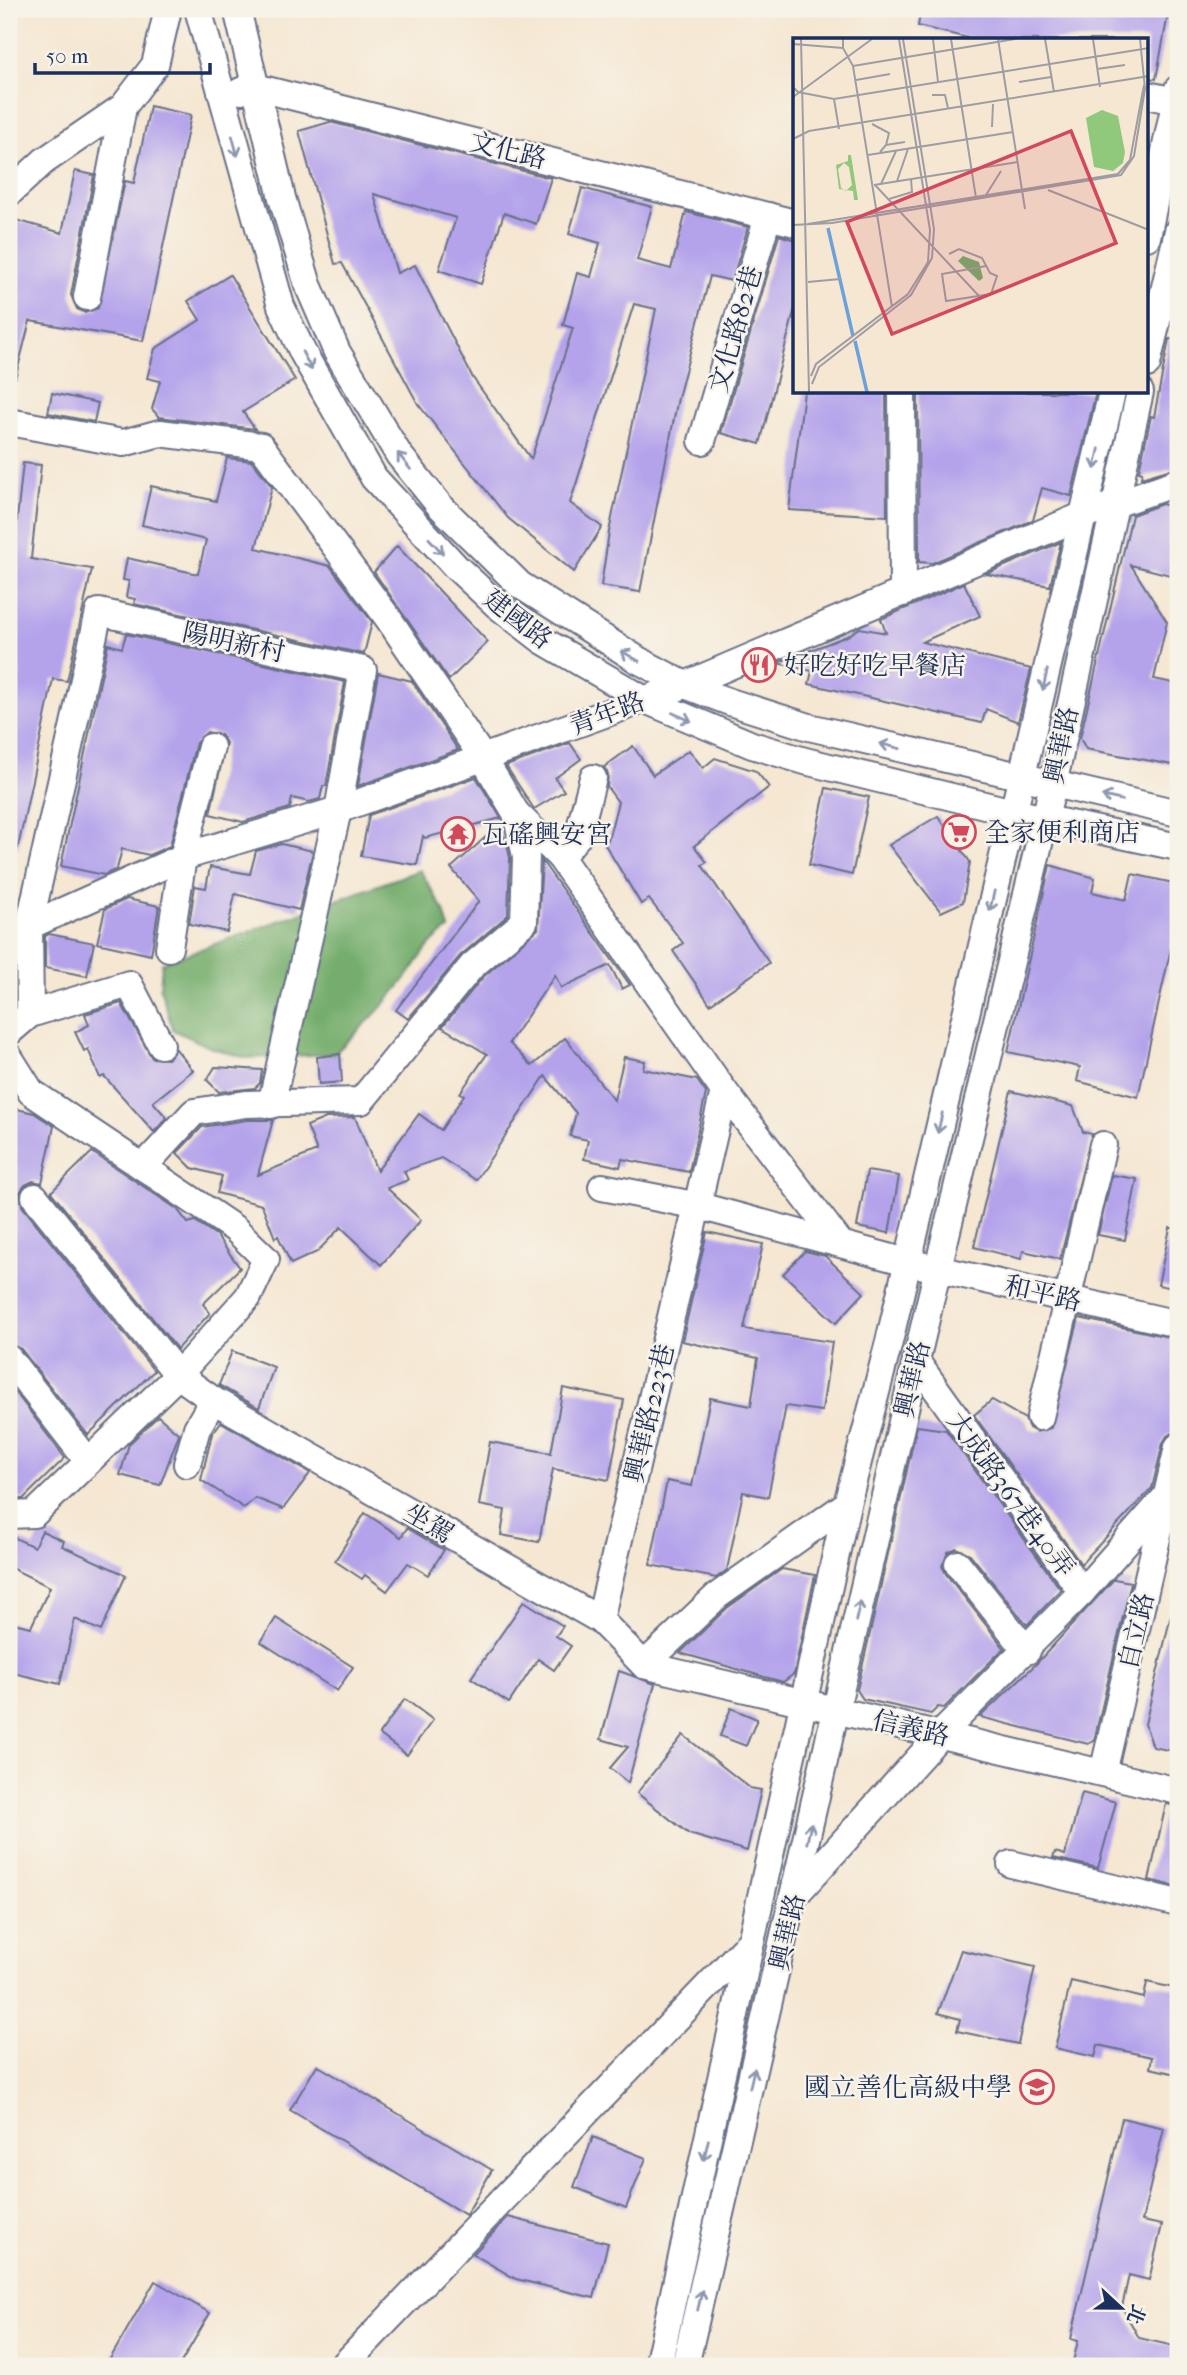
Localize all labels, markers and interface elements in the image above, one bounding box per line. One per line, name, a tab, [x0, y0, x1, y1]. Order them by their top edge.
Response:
scale bar	[35, 32, 210, 76]
inset map	[793, 38, 1148, 394]
text: 50 m	[46, 44, 89, 68]
street label: 文化路	[466, 126, 549, 175]
one-way arrow	[229, 134, 242, 156]
street label: 文化路82巷	[703, 262, 768, 396]
one-way arrow	[301, 350, 315, 371]
one-way arrow	[1090, 447, 1103, 469]
one-way arrow	[397, 452, 412, 471]
one-way arrow	[428, 537, 445, 554]
street label: 建國路	[477, 583, 558, 656]
street label: 陽明新村	[180, 617, 288, 668]
restaurant icon: 好吃好吃早餐店	[740, 646, 778, 684]
one-way arrow	[621, 648, 641, 662]
place label: 好吃好吃早餐店	[784, 650, 966, 681]
one-way arrow	[1038, 668, 1051, 691]
street label: 青年路	[565, 686, 649, 741]
street label: 興華路	[1038, 704, 1085, 786]
one-way arrow	[670, 711, 692, 724]
one-way arrow	[879, 739, 902, 752]
one-way arrow	[1101, 791, 1124, 804]
supermarket icon: 全家便利商店	[940, 813, 978, 851]
temple icon: 瓦磘興安宮	[439, 815, 477, 853]
place label: 全家便利商店	[984, 817, 1140, 848]
place label: 瓦磘興安宮	[482, 819, 612, 850]
one-way arrow	[985, 889, 999, 912]
one-way arrow	[933, 1111, 946, 1134]
street label: 和平路	[1001, 1270, 1084, 1317]
street label: 興華路	[889, 1338, 936, 1421]
street label: 興華路223巷	[618, 1341, 680, 1485]
street label: 大成路367巷40弄	[940, 1406, 1081, 1583]
street label: 坐駕	[398, 1497, 459, 1550]
street label: 自立路	[1113, 1590, 1160, 1673]
one-way arrow	[852, 1600, 865, 1623]
street label: 信義路	[869, 1705, 952, 1752]
one-way arrow	[802, 1822, 816, 1845]
street label: 興華路	[764, 1891, 811, 1974]
one-way arrow	[746, 2067, 760, 2090]
school or university icon: 國立善化高級中學	[1018, 2068, 1056, 2106]
place label: 國立善化高級中學	[804, 2072, 1012, 2103]
one-way arrow	[698, 2138, 712, 2161]
north arrow	[1086, 2274, 1156, 2344]
one-way arrow	[694, 2289, 708, 2312]
text: 北	[1122, 2301, 1150, 2327]

